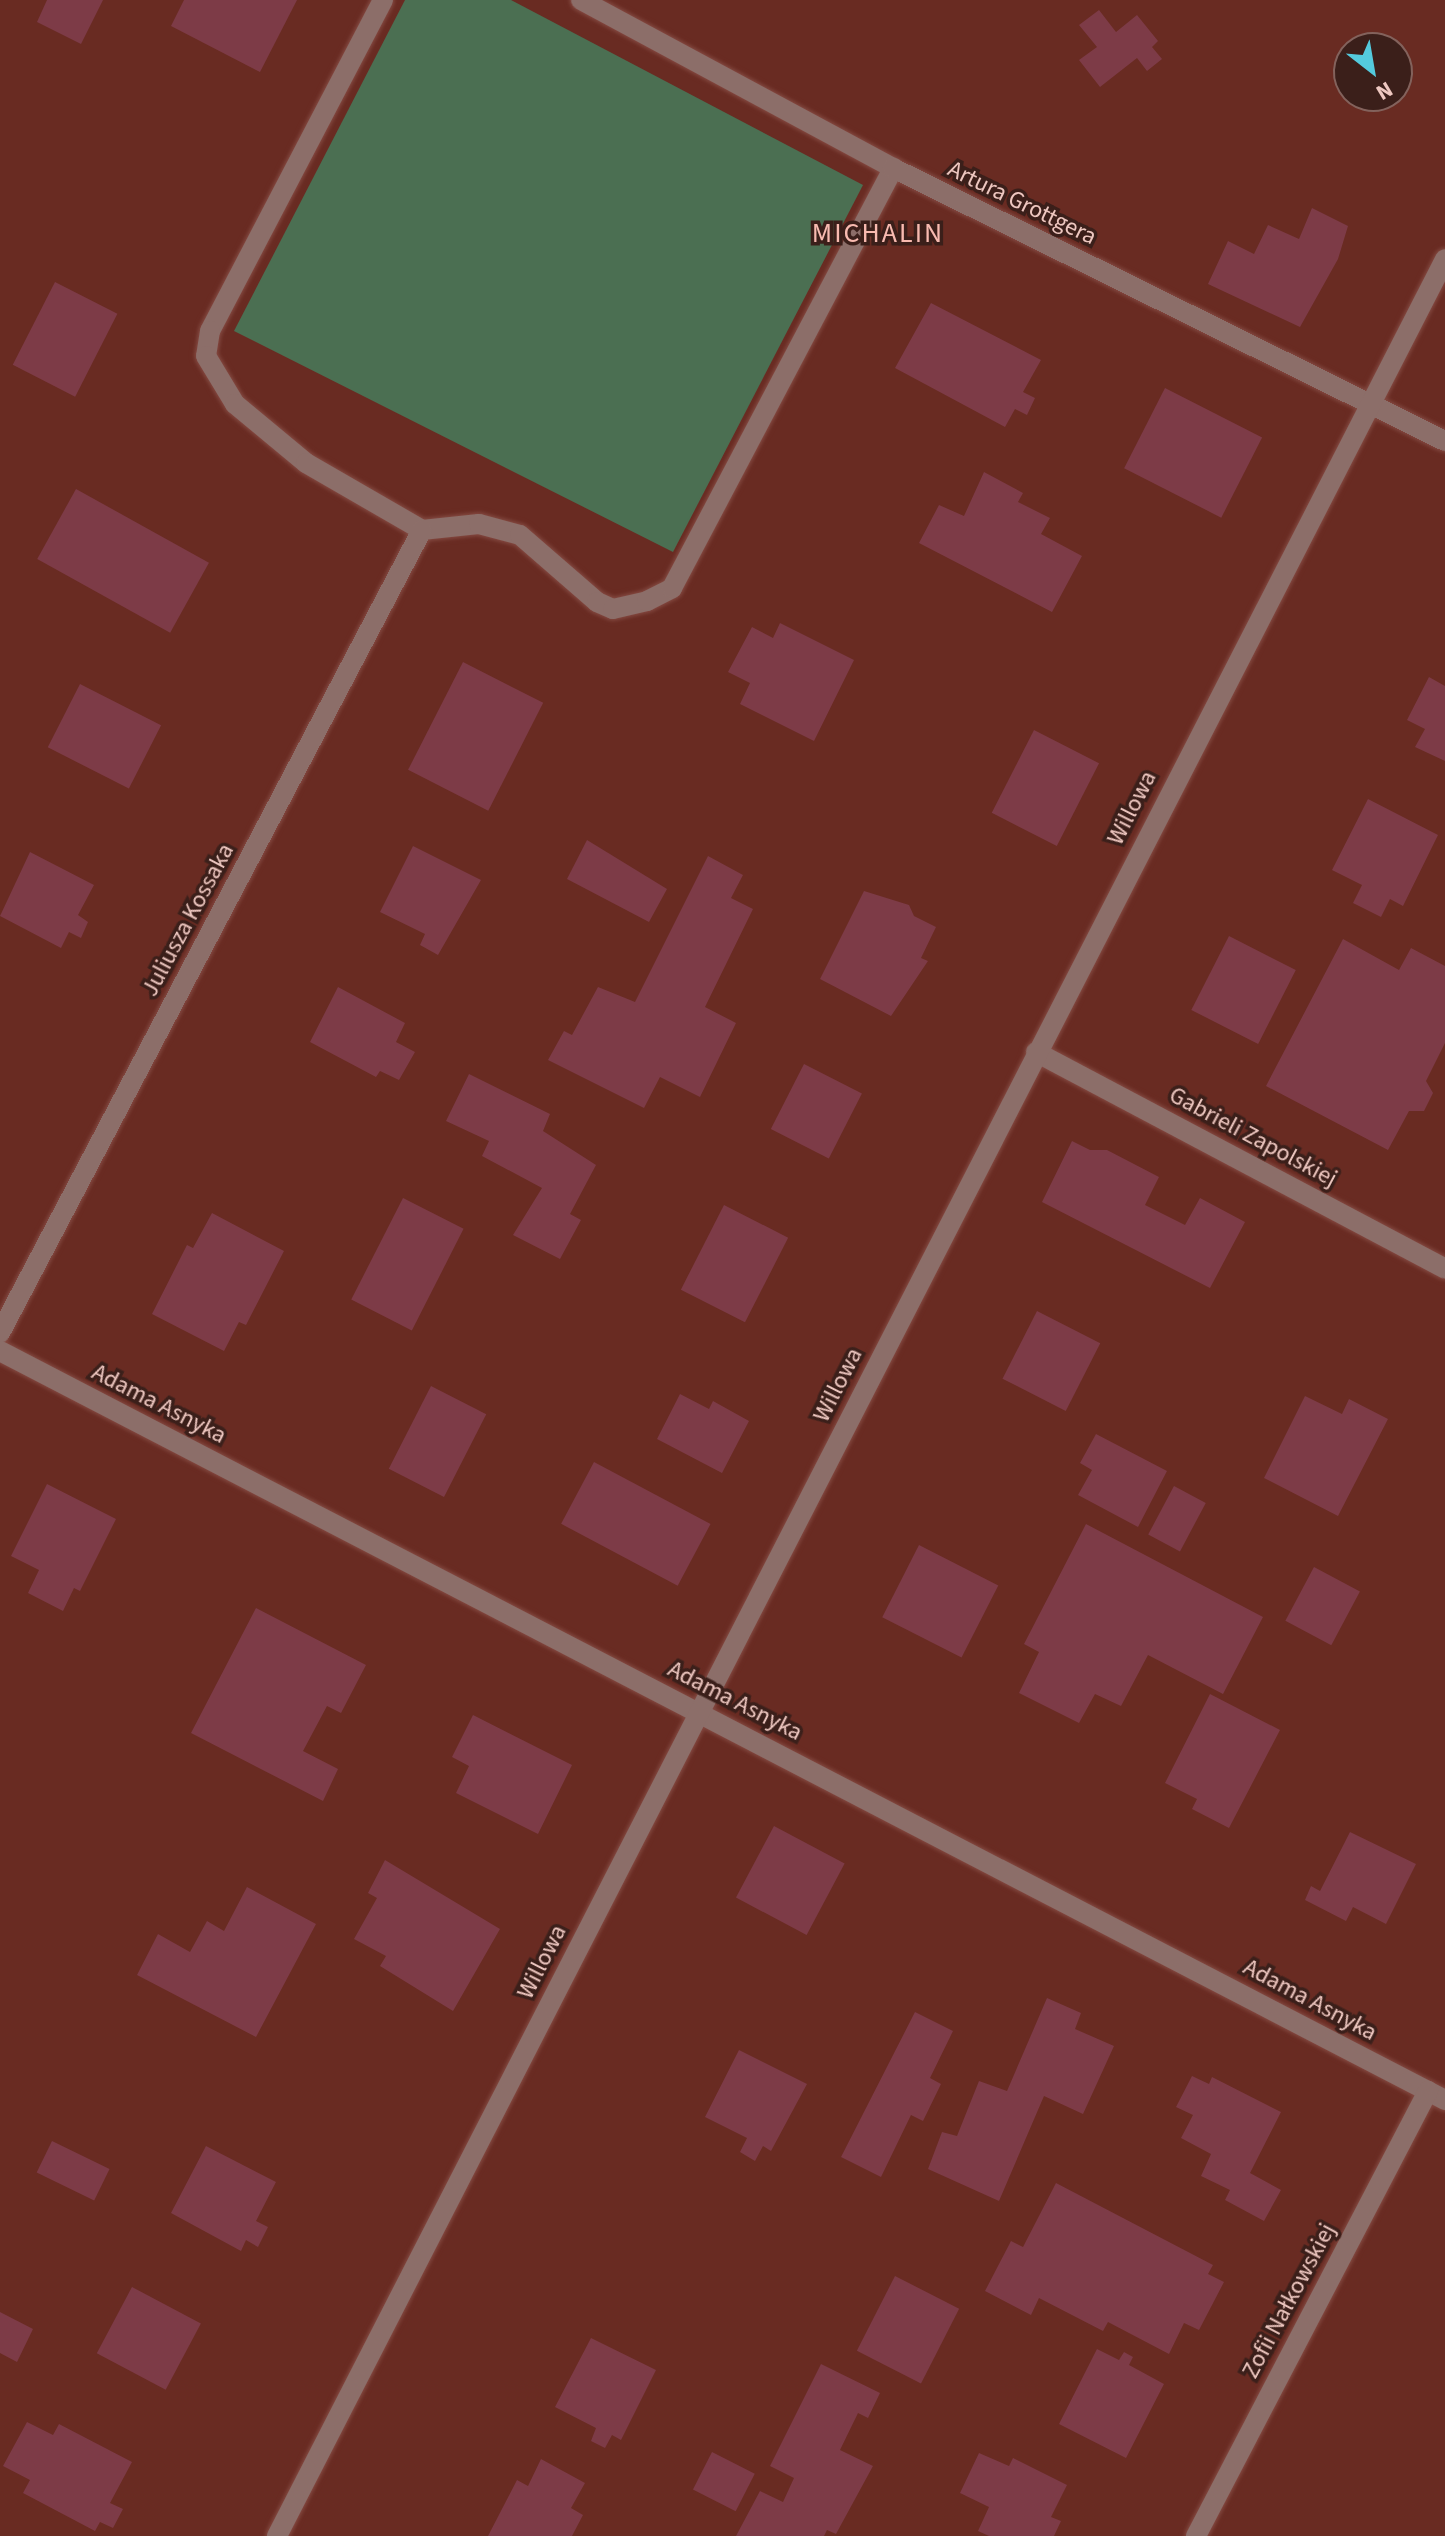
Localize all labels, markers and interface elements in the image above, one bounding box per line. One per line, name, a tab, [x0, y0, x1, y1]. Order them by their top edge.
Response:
north arrow	[1333, 32, 1413, 112]
text: N	[1370, 73, 1399, 108]
street label: Artura Grottgera	[943, 155, 1101, 251]
district label: MICHALIN	[812, 216, 944, 250]
street label: Willowa	[1101, 766, 1163, 850]
street label: Juliusza Kossaka	[136, 839, 240, 1001]
street label: Gabrieli Zapolskiej	[1164, 1081, 1342, 1193]
street label: Willowa	[807, 1343, 869, 1427]
street label: Adama Asnyka	[87, 1358, 231, 1450]
street label: Adama Asnyka	[663, 1655, 807, 1747]
street label: Willowa	[511, 1920, 573, 2004]
street label: Adama Asnyka	[1238, 1953, 1382, 2047]
street label: Zofii Nałkowskiej	[1236, 2219, 1342, 2383]

